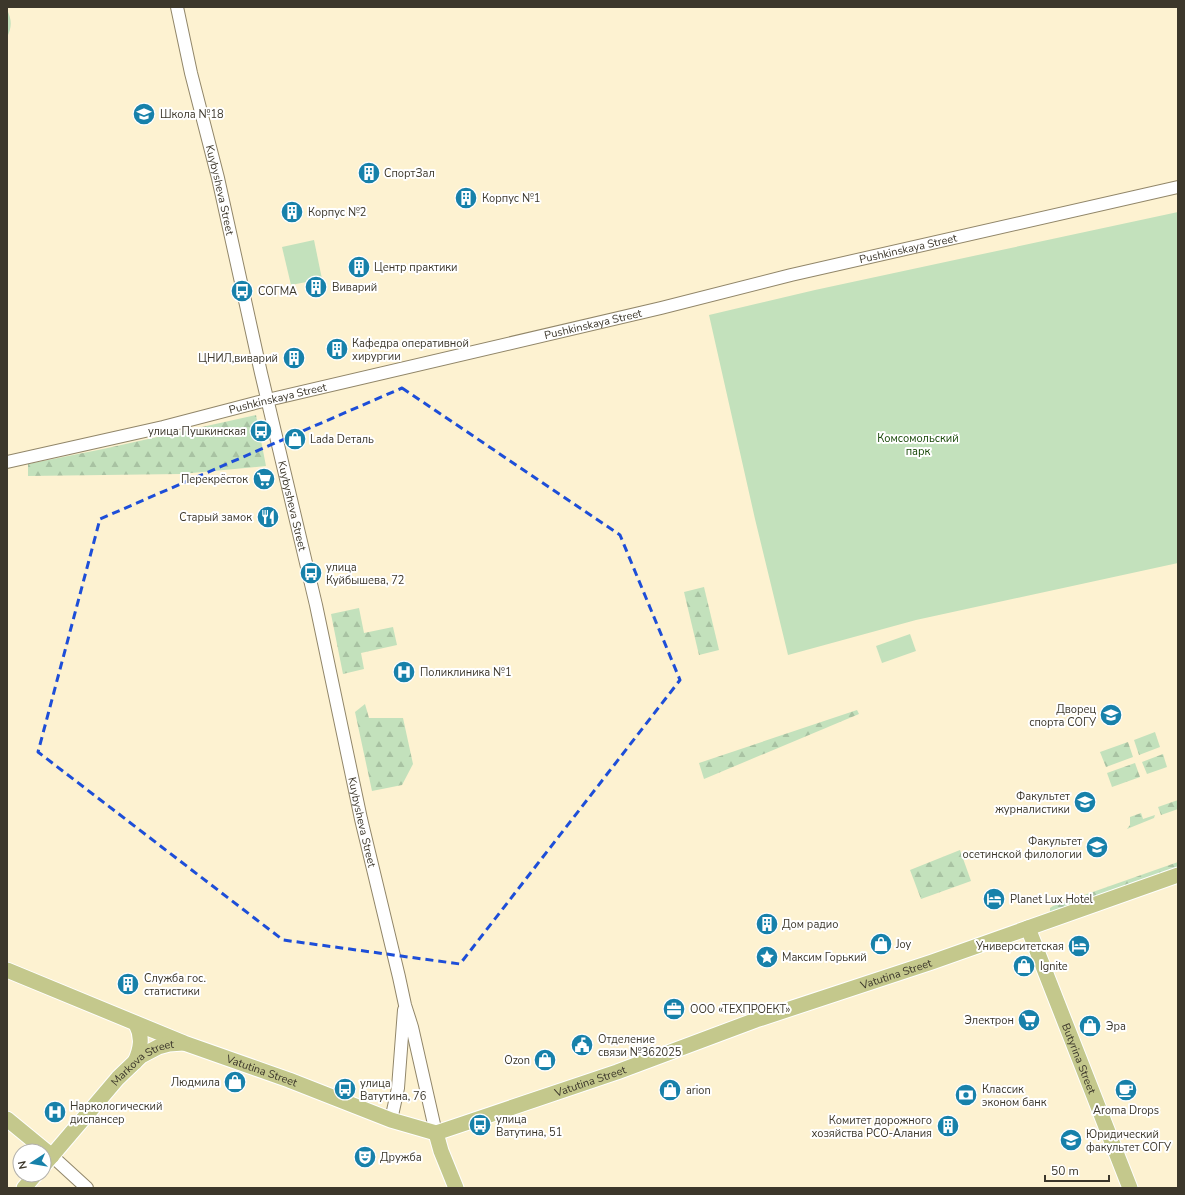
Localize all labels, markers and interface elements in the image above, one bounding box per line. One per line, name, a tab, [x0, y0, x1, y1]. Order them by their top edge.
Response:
school or university icon: Школа №18	[131, 101, 157, 127]
place label: Школа №18	[160, 107, 224, 122]
street label: Kuybysheva Street	[202, 143, 238, 237]
building icon: СпортЗал	[356, 160, 382, 186]
place label: СпортЗал	[384, 166, 435, 181]
building icon: Корпус №1	[453, 185, 479, 211]
place label: Корпус №1	[482, 191, 540, 206]
building icon: Корпус №2	[279, 199, 305, 225]
place label: Корпус №2	[308, 205, 366, 220]
street label: Pushkinskaya Street	[858, 230, 958, 267]
building icon: Центр практики	[346, 254, 372, 280]
place label: Центр практики	[374, 260, 458, 275]
building icon: Виварий	[303, 274, 329, 300]
bus stop icon: СОГМА	[229, 278, 255, 304]
place label: Виварий	[332, 280, 377, 295]
place label: СОГМА	[258, 284, 297, 299]
street label: Pushkinskaya Street	[543, 305, 643, 343]
building icon: Кафедра оперативной хирургии	[324, 336, 350, 362]
place label: Кафедра оперативной хирургии	[352, 336, 469, 364]
building icon: ЦНИЛ,виварий	[281, 345, 307, 371]
place label: ЦНИЛ,виварий	[198, 351, 278, 366]
street label: Pushkinskaya Street	[227, 379, 328, 417]
bus stop icon: улица Пушкинская	[248, 418, 274, 444]
place label: улица Пушкинская	[148, 424, 246, 439]
shop icon: Lada Dеталь	[282, 426, 308, 452]
park label: Комсомольский парк	[877, 431, 959, 459]
place label: Lada Dеталь	[310, 432, 374, 447]
street label: Kuybysheva Street	[275, 459, 310, 552]
supermarket icon: Перекрёсток	[251, 466, 277, 492]
place label: Перекрёсток	[181, 472, 248, 487]
restaurant icon: Старый замок	[255, 504, 281, 530]
place label: Старый замок	[179, 510, 252, 525]
bus stop icon: улица Куйбышева, 72	[298, 560, 324, 586]
place label: улица Куйбышева, 72	[326, 560, 404, 588]
hospital icon: Поликлиника №1	[391, 659, 417, 685]
place label: Поликлиника №1	[420, 665, 512, 680]
place label: Дворец спорта СОГУ	[1029, 702, 1097, 730]
school or university icon: Дворец спорта СОГУ	[1098, 702, 1124, 728]
street label: Kuybysheva Street	[345, 776, 380, 869]
place label: Факультет журналистики	[995, 789, 1070, 817]
school or university icon: Факультет журналистики	[1072, 789, 1098, 815]
place label: Факультет осетинской филологии	[963, 834, 1082, 862]
school or university icon: Факультет осетинской филологии	[1084, 834, 1110, 860]
hotel icon: Planet Lux Hotel	[981, 886, 1007, 912]
place label: Planet Lux Hotel	[1010, 892, 1094, 907]
building icon: Дом радио	[754, 911, 780, 937]
place label: Дом радио	[782, 917, 838, 932]
shop icon: Joy	[868, 931, 894, 957]
hotel icon: Университетская	[1066, 933, 1092, 959]
place label: Joy	[895, 937, 912, 952]
place label: Университетская	[975, 939, 1064, 954]
place icon: Максим Горький	[754, 944, 780, 970]
place label: Максим Горький	[782, 950, 867, 965]
shop icon: Ignite	[1011, 953, 1037, 979]
street label: Vatutina Street	[857, 955, 934, 993]
place label: Ignite	[1040, 959, 1068, 974]
building icon: Служба гос. статистики	[115, 971, 141, 997]
place label: Служба гос. статистики	[144, 971, 206, 999]
office icon: ООО «ТЕХПРОЕКТ»	[661, 996, 687, 1022]
place label: ООО «ТЕХПРОЕКТ»	[690, 1002, 790, 1017]
supermarket icon: Электрон	[1016, 1007, 1042, 1033]
place label: Электрон	[965, 1013, 1014, 1028]
shop icon: Эра	[1077, 1013, 1103, 1039]
place label: Эра	[1106, 1019, 1126, 1034]
street label: Butyrina Street	[1059, 1021, 1100, 1096]
public building icon: Отделение связи №362025	[569, 1032, 595, 1058]
place label: Отделение связи №362025	[598, 1032, 682, 1060]
street label: Markova Street	[107, 1036, 174, 1089]
shop icon: Ozon	[532, 1047, 558, 1073]
street label: Vatutina Street	[223, 1051, 300, 1090]
place label: Ozon	[504, 1053, 530, 1068]
street label: Vatutina Street	[552, 1062, 628, 1100]
shop icon: Людмила	[222, 1069, 248, 1095]
place label: Людмила	[171, 1075, 220, 1090]
bus stop icon: улица Ватутина, 76	[332, 1076, 358, 1102]
place label: улица Ватутина, 76	[360, 1076, 427, 1104]
shop icon: arion	[657, 1077, 683, 1103]
cafe icon: Aroma Drops	[1113, 1077, 1139, 1103]
bank icon: Классик эконом банк	[953, 1082, 979, 1108]
place label: Классик эконом банк	[982, 1082, 1047, 1110]
place label: arion	[686, 1083, 711, 1098]
hospital icon: Наркологический диспансер	[42, 1099, 68, 1125]
place label: Наркологический диспансер	[70, 1099, 162, 1127]
place label: Aroma Drops	[1093, 1103, 1159, 1118]
bus stop icon: улица Ватутина, 51	[467, 1112, 493, 1138]
place label: улица Ватутина, 51	[496, 1112, 562, 1140]
place label: Комитет дорожного хозяйства РСО-Алания	[811, 1113, 932, 1141]
building icon: Комитет дорожного хозяйства РСО-Алания	[935, 1113, 961, 1139]
school or university icon: Юридический факультет СОГУ	[1058, 1127, 1084, 1153]
place label: Юридический факультет СОГУ	[1086, 1127, 1172, 1155]
north arrow	[12, 1143, 52, 1183]
theatre icon: Дружба	[352, 1144, 378, 1170]
place label: Дружба	[380, 1150, 422, 1165]
scale bar	[1045, 1157, 1109, 1183]
text: N	[15, 1159, 31, 1171]
text: 50 m	[1051, 1163, 1079, 1179]

